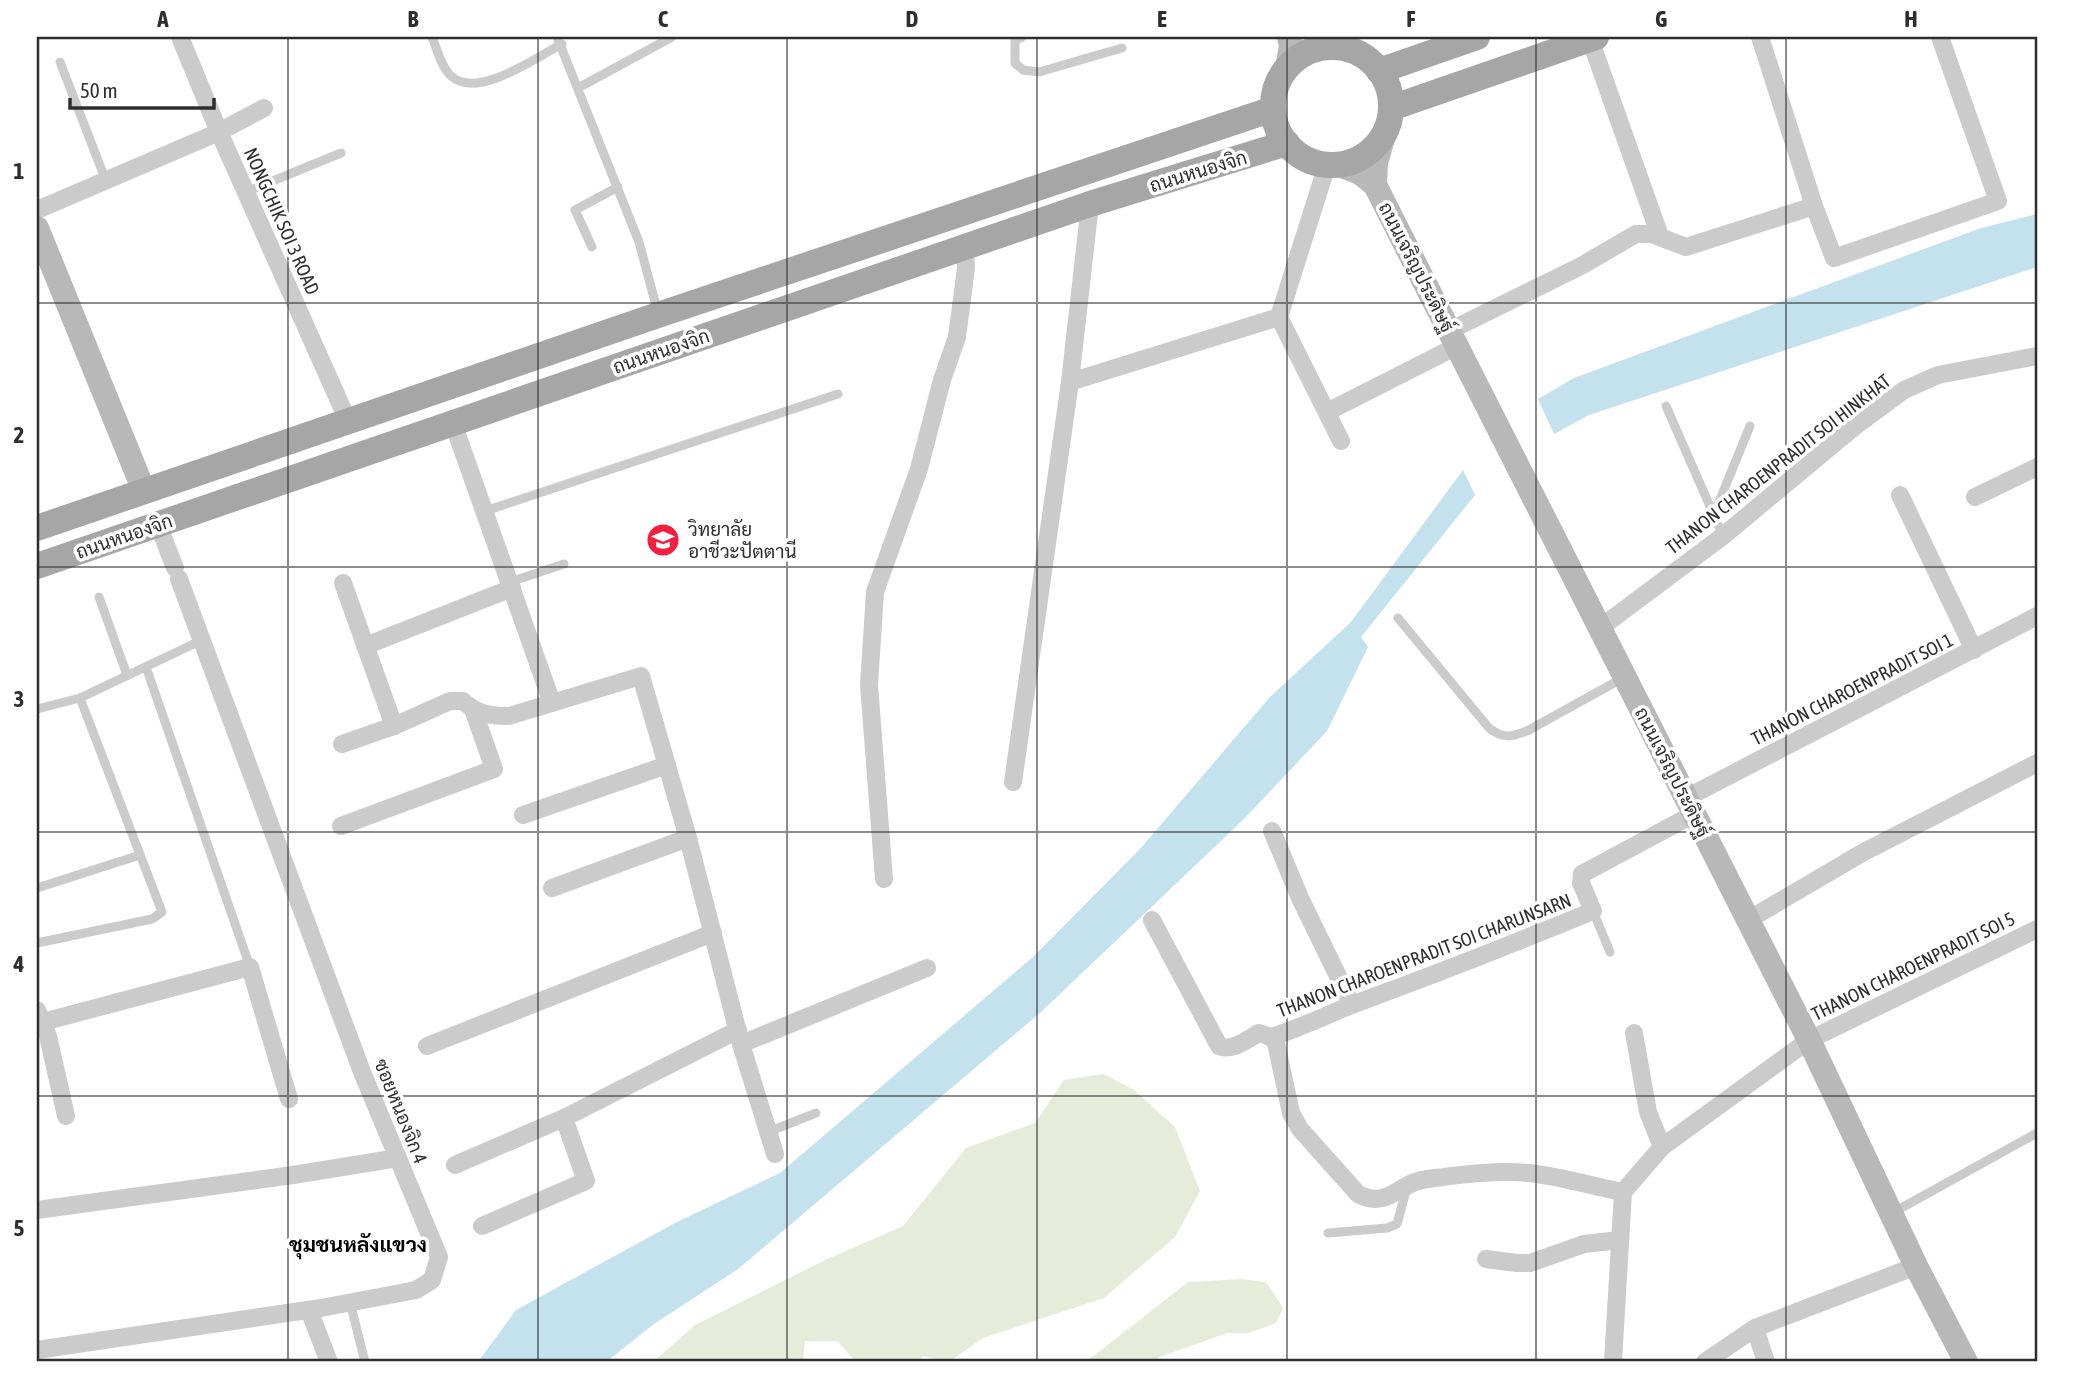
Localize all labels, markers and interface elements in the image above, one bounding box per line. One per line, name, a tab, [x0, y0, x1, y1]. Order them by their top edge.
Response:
text: A	[156, 6, 169, 32]
text: B	[408, 6, 419, 32]
text: C	[658, 6, 669, 32]
text: D	[906, 6, 919, 32]
text: E	[1157, 6, 1167, 32]
text: F	[1406, 6, 1416, 32]
text: G	[1655, 6, 1667, 32]
text: H	[1904, 6, 1918, 32]
scale bar	[70, 66, 214, 110]
text: 50 m	[80, 78, 118, 102]
street label: NONGCHIK SOI 3 ROAD	[240, 144, 324, 298]
street label: ถนนหนองจิก	[1147, 146, 1249, 196]
text: 1	[14, 158, 25, 184]
street label: ถนนเจริญประดิษฐ์	[1373, 198, 1460, 337]
street label: ถนนหนองจิก	[610, 324, 712, 378]
street label: THANON CHAROENPRADIT SOI HINKHAT	[1661, 369, 1895, 558]
text: 2	[14, 422, 24, 448]
street label: ถนนหนองจิก	[73, 509, 175, 563]
place label: วิทยาลัย อาชีวะปัตตานี	[688, 518, 797, 562]
school or university icon: วิทยาลัย อาชีวะปัตตานี	[644, 521, 682, 559]
street label: THANON CHAROENPRADIT SOI 1	[1747, 628, 1957, 750]
text: 3	[14, 686, 24, 712]
street label: ถนนเจริญประดิษฐ์	[1629, 703, 1716, 842]
street label: THANON CHAROENPRADIT SOI CHARUNSARN	[1274, 889, 1574, 1021]
street label: THANON CHAROENPRADIT SOI 5	[1808, 907, 2018, 1025]
text: 4	[13, 951, 25, 977]
street label: ซอยหนองจิก 4	[370, 1056, 432, 1167]
text: 5	[14, 1215, 25, 1241]
district label: ชุมชนหลังแขวง	[289, 1232, 427, 1260]

